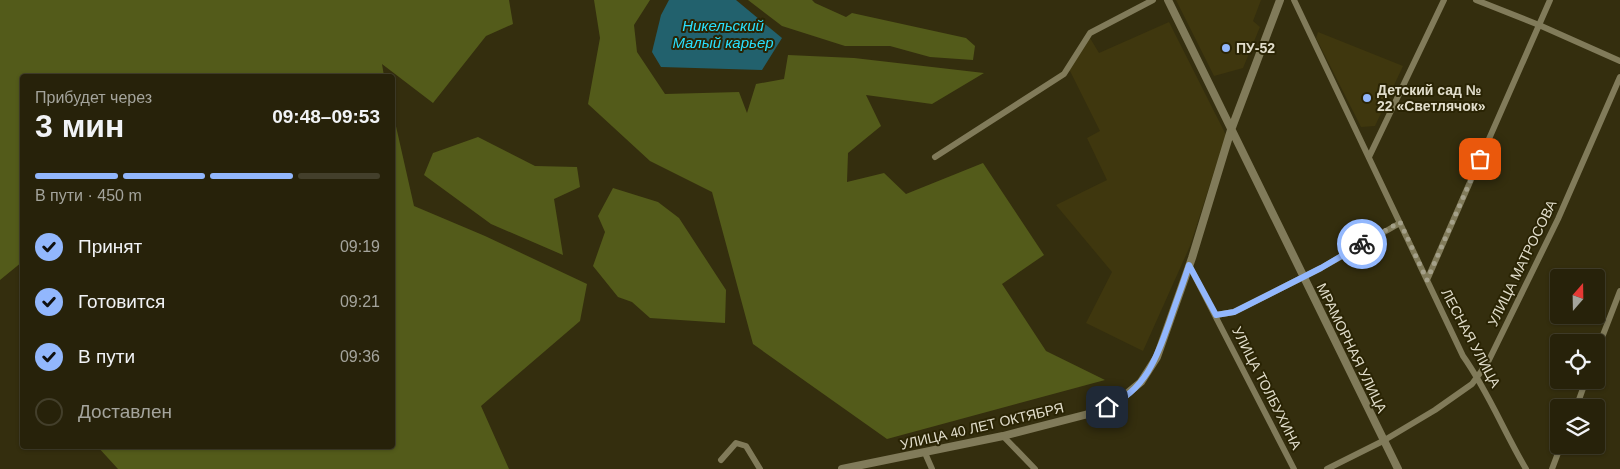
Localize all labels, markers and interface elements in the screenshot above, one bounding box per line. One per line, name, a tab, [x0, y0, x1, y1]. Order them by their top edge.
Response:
water label: Никельский Малый карьер	[672, 17, 774, 51]
place label: ПУ-52	[1236, 40, 1275, 56]
marker: ПУ-52	[1220, 42, 1232, 54]
place label: Детский сад № 22 «Светлячок»	[1377, 82, 1486, 114]
text: Прибудет через	[35, 89, 152, 106]
marker: Детский сад № 22 «Светлячок»	[1361, 92, 1373, 104]
text: 09:48–09:53	[272, 106, 380, 127]
text: 3 мин	[35, 108, 124, 144]
pin	[1459, 138, 1501, 180]
icon: bag	[1466, 145, 1494, 173]
text: В пути · 450 m	[35, 187, 142, 204]
street label: УЛИЦА МАТРОСОВА	[1484, 197, 1560, 329]
courier	[1337, 219, 1387, 269]
icon: bike	[1348, 230, 1376, 258]
icon: check	[35, 233, 63, 261]
text: Принят	[78, 236, 142, 257]
text: 09:19	[340, 238, 380, 255]
north arrow	[1550, 269, 1605, 324]
map controls	[1550, 269, 1605, 454]
street label: МРАМОРНАЯ УЛИЦА	[1314, 281, 1391, 416]
street label: ЛЕСНАЯ УЛИЦА	[1438, 286, 1504, 391]
icon: check	[35, 288, 63, 316]
text: Готовится	[78, 291, 165, 312]
text: 09:21	[340, 293, 380, 310]
street label: УЛИЦА ТОЛБУХИНА	[1229, 324, 1305, 453]
button: locate	[1550, 334, 1605, 389]
icon: check	[35, 343, 63, 371]
text: В пути	[78, 346, 135, 367]
text: 09:36	[340, 348, 380, 365]
pin	[1086, 386, 1128, 428]
icon: home	[1093, 393, 1121, 421]
street label: УЛИЦА 40 ЛЕТ ОКТЯБРЯ	[899, 399, 1065, 453]
button: layers	[1550, 399, 1605, 454]
text: Доставлен	[78, 401, 172, 422]

